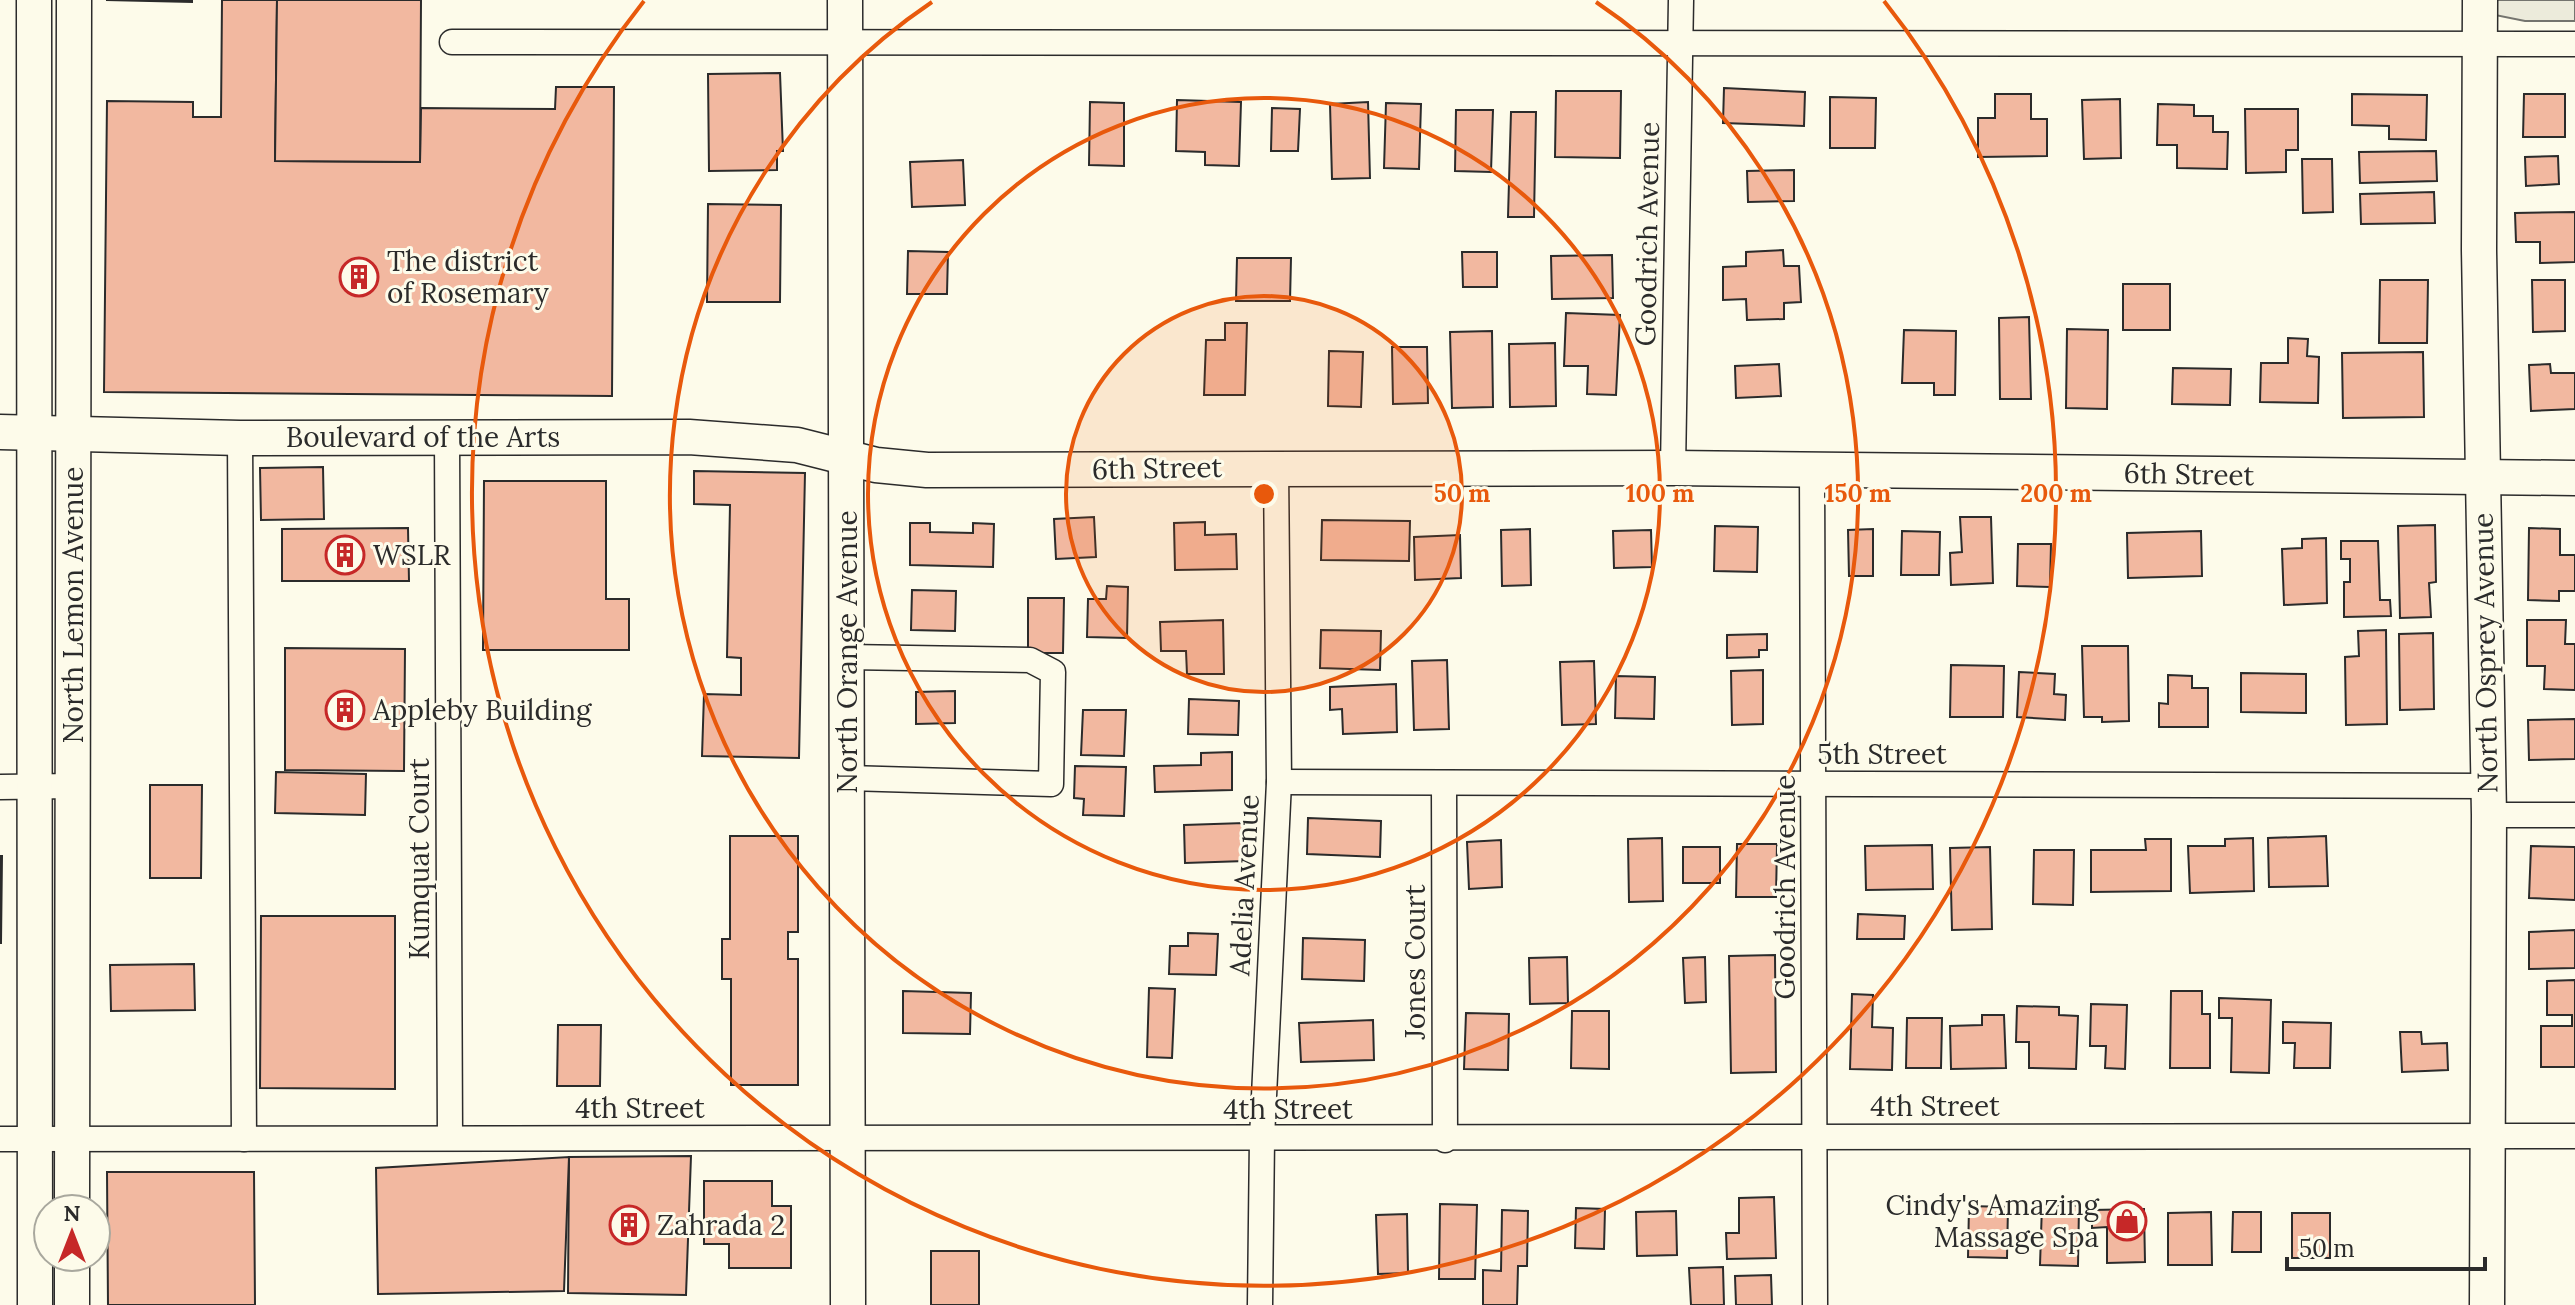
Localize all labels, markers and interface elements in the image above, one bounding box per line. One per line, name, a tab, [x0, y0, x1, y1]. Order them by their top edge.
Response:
street label: Goodrich Avenue	[1627, 121, 1667, 347]
place label: The district of Rosemary	[387, 243, 549, 311]
building icon: The district of Rosemary	[338, 256, 380, 298]
street label: Boulevard of the Arts	[286, 419, 560, 455]
street label: 6th Street	[1091, 449, 1223, 487]
street label: 6th Street	[2123, 455, 2255, 493]
street label: North Lemon Avenue	[55, 467, 91, 743]
text: 50 m	[1434, 478, 1490, 509]
text: 100 m	[1626, 478, 1694, 509]
text: 150 m	[1825, 478, 1891, 509]
text: 200 m	[2020, 478, 2092, 509]
centre of rings	[1250, 480, 1278, 508]
street label: North Orange Avenue	[829, 510, 865, 794]
street label: North Osprey Avenue	[2465, 512, 2505, 794]
building icon: WSLR	[324, 534, 366, 576]
place label: WSLR	[373, 537, 451, 573]
building icon: Appleby Building	[324, 689, 366, 731]
place label: Appleby Building	[372, 692, 592, 728]
street label: 5th Street	[1817, 736, 1947, 772]
street label: Kumquat Court	[401, 758, 437, 960]
street label: Goodrich Avenue	[1767, 775, 1803, 999]
street label: Adelia Avenue	[1221, 793, 1267, 978]
street label: Jones Court	[1397, 884, 1433, 1041]
street label: 4th Street	[1870, 1088, 2000, 1124]
street label: 4th Street	[575, 1090, 705, 1126]
street label: 4th Street	[1223, 1091, 1353, 1127]
place label: Cindy's Amazing Massage Spa	[1885, 1187, 2100, 1255]
north arrow	[32, 1193, 112, 1273]
text: N	[63, 1199, 81, 1227]
shop icon: Cindy's Amazing Massage Spa	[2106, 1200, 2148, 1242]
building icon: Zahrada 2	[608, 1204, 650, 1246]
place label: Zahrada 2	[657, 1207, 785, 1243]
scale bar	[2287, 1221, 2485, 1271]
text: 50 m	[2299, 1233, 2355, 1264]

